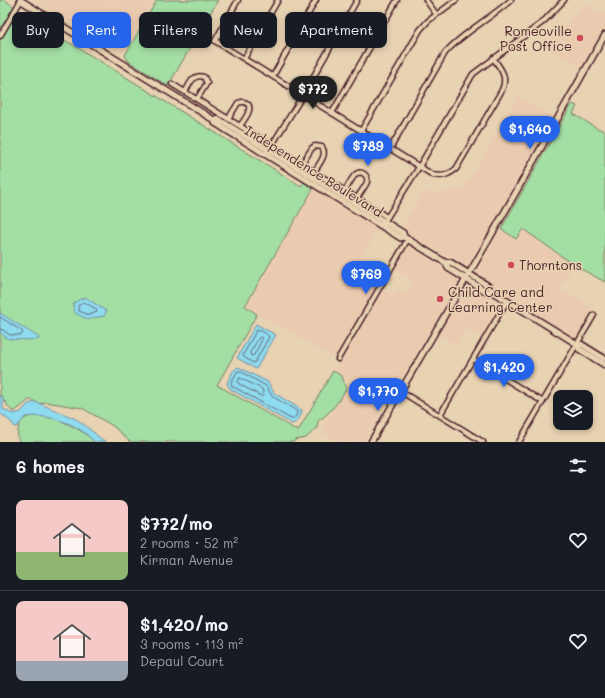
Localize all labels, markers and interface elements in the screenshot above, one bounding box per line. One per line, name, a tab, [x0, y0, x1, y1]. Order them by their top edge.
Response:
chip: Buy	[12, 12, 64, 48]
chip: Rent	[72, 12, 131, 48]
chip: Filters	[139, 12, 212, 48]
chip: New	[220, 12, 277, 48]
chip: Apartment	[285, 12, 387, 48]
place label: Romeoville Post Office	[500, 22, 572, 54]
marker: Romeoville Post Office	[575, 33, 585, 43]
pin: $772	[289, 76, 337, 110]
text: $772	[298, 80, 328, 97]
pin: $1,640	[497, 116, 563, 150]
text: $1,640	[509, 120, 551, 137]
street label: Independence Boulevard	[242, 121, 387, 220]
pin: $789	[344, 133, 392, 167]
text: $789	[352, 137, 384, 154]
place label: Thorntons	[519, 256, 582, 273]
marker: Thorntons	[506, 260, 516, 270]
pin: $769	[342, 261, 390, 295]
text: $769	[351, 265, 381, 282]
place label: Child Care and Learning Center	[448, 283, 552, 315]
marker: Child Care and Learning Center	[435, 294, 445, 304]
pin: $1,420	[471, 354, 537, 388]
text: $1,420	[483, 358, 525, 375]
pin: $1,770	[345, 378, 411, 412]
text: $1,770	[358, 382, 398, 399]
map controls	[553, 390, 593, 430]
button: layers	[553, 390, 593, 430]
text: 6 homes	[16, 455, 85, 477]
icon: filters	[567, 455, 589, 477]
text: $772/mo	[140, 512, 213, 534]
icon: home	[48, 516, 96, 564]
icon: heart	[567, 529, 589, 551]
text: 2 rooms · 52 m²	[140, 534, 238, 551]
text: Kirman Avenue	[140, 551, 233, 568]
text: $1,420/mo	[140, 613, 228, 635]
icon: home	[48, 617, 96, 665]
icon: heart	[567, 630, 589, 652]
text: 3 rooms · 113 m²	[140, 635, 243, 652]
text: Depaul Court	[140, 652, 224, 669]

